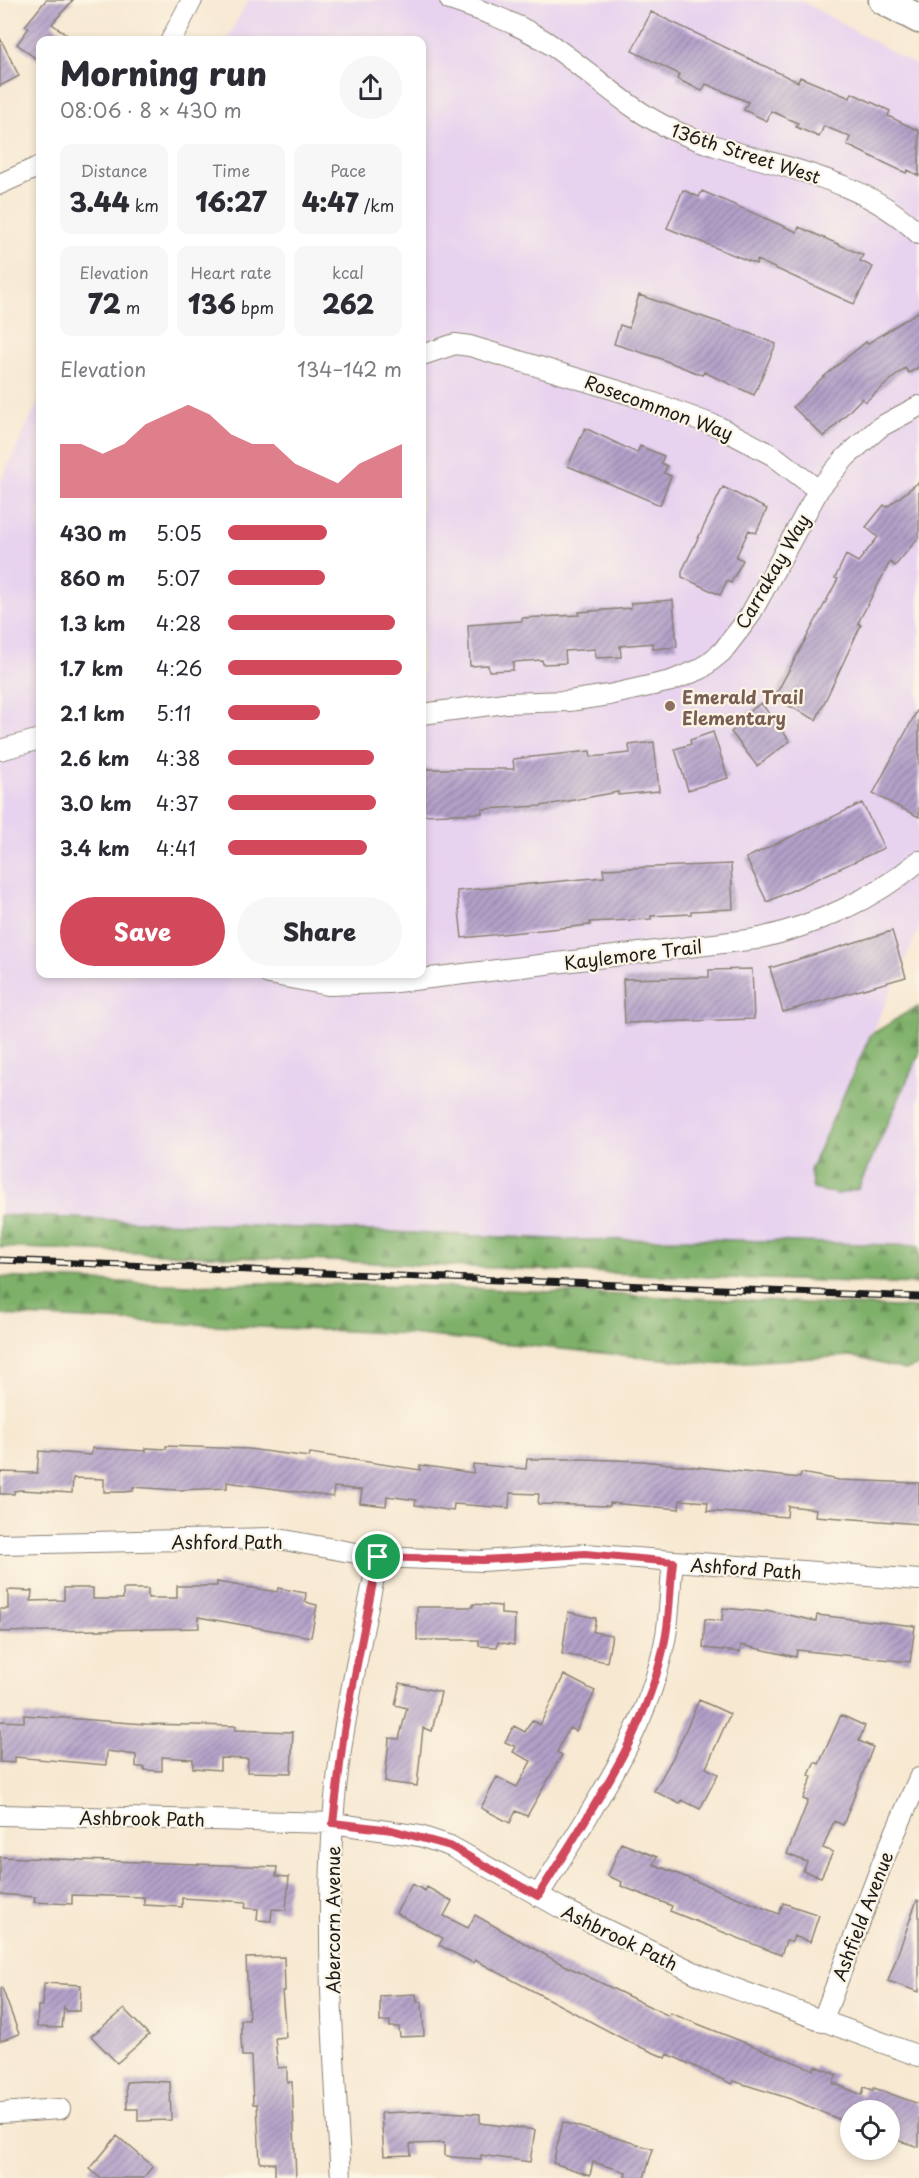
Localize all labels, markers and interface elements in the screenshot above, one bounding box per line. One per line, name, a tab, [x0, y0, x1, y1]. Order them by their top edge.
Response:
text: Morning run	[60, 47, 267, 97]
button: share	[339, 56, 402, 119]
text: 08:06 · 8 × 430 m	[60, 95, 242, 125]
street label: 136th Street West	[668, 116, 824, 190]
text: Distance	[80, 158, 148, 182]
text: Time	[212, 158, 250, 182]
text: Pace	[330, 158, 366, 182]
text: 3.44	[69, 182, 130, 221]
text: 16:27	[195, 182, 267, 221]
text: 4:47	[302, 182, 358, 221]
text: km	[130, 193, 159, 217]
text: /km	[358, 193, 394, 217]
text: Elevation	[79, 260, 149, 284]
text: Heart rate	[191, 260, 271, 284]
text: kcal	[332, 260, 364, 284]
text: 72	[88, 284, 121, 323]
text: 136	[188, 284, 236, 323]
text: 262	[322, 284, 374, 323]
text: m	[121, 295, 140, 319]
text: bpm	[236, 295, 274, 319]
text: Elevation	[60, 354, 146, 384]
text: 134–142 m	[297, 354, 402, 384]
street label: Rosecommon Way	[581, 368, 737, 446]
street label: Carrakay Way	[728, 508, 816, 634]
text: 430 m	[60, 518, 127, 548]
text: 5:05	[156, 518, 202, 548]
text: 860 m	[60, 563, 125, 593]
text: 5:07	[156, 563, 200, 593]
text: 1.3 km	[60, 608, 126, 638]
text: 4:28	[156, 608, 202, 638]
text: 1.7 km	[60, 653, 123, 683]
text: 4:26	[156, 653, 202, 683]
place label: Emerald Trail Elementary	[682, 683, 804, 731]
text: 2.1 km	[60, 698, 125, 728]
text: 5:11	[156, 698, 191, 728]
marker: Emerald Trail Elementary	[663, 699, 677, 713]
text: 2.6 km	[60, 743, 129, 773]
text: 4:38	[156, 743, 201, 773]
text: 3.0 km	[60, 788, 132, 818]
text: 4:37	[156, 788, 198, 818]
text: 3.4 km	[60, 833, 130, 863]
text: 4:41	[156, 833, 196, 863]
button: Save	[60, 897, 225, 966]
button: Share	[237, 897, 402, 966]
street label: Kaylemore Trail	[562, 932, 704, 976]
street label: Ashford Path	[171, 1528, 283, 1555]
pin	[352, 1531, 403, 1582]
icon: arrive	[361, 1540, 394, 1573]
street label: Ashford Path	[689, 1551, 803, 1585]
street label: Ashbrook Path	[79, 1803, 205, 1833]
street label: Abercorn Avenue	[319, 1846, 346, 1994]
street label: Ashfield Avenue	[825, 1847, 899, 1985]
street label: Ashbrook Path	[557, 1897, 683, 1977]
map controls	[840, 2100, 900, 2160]
button: locate	[840, 2100, 900, 2160]

